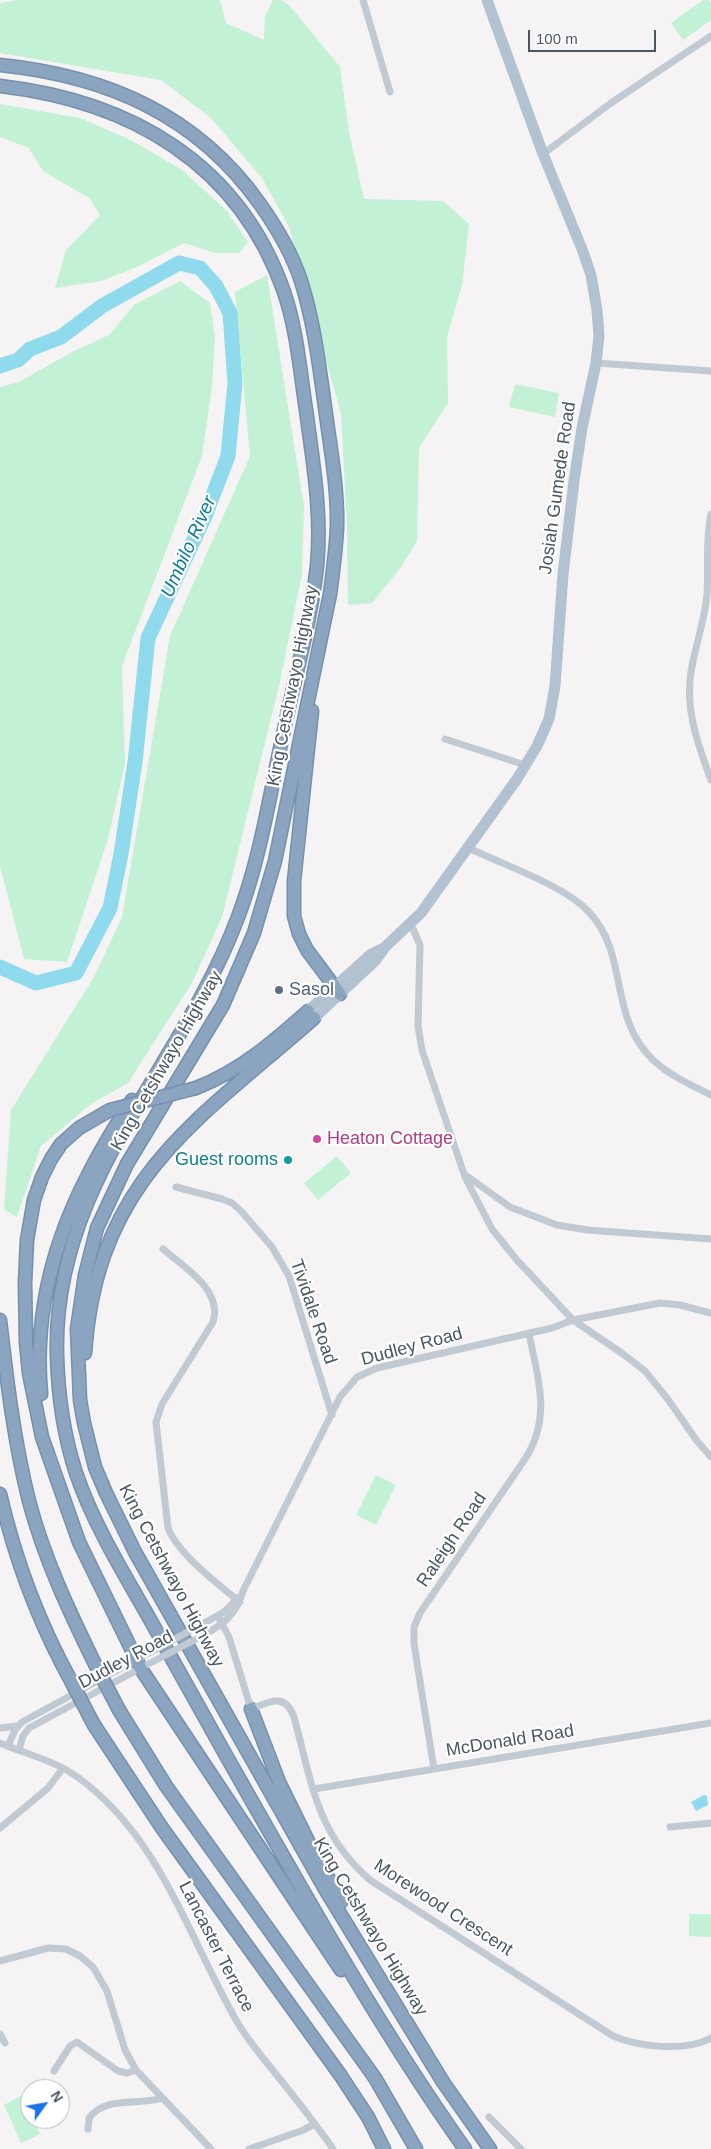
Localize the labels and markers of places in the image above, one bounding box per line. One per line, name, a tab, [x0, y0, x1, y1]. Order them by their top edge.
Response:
place label: Sasol	[289, 979, 334, 1001]
marker: Sasol	[273, 984, 285, 996]
place label: Heaton Cottage	[327, 1128, 453, 1150]
marker: Heaton Cottage	[311, 1133, 323, 1145]
place label: Guest rooms	[175, 1149, 278, 1171]
marker: Guest rooms	[282, 1154, 294, 1166]

